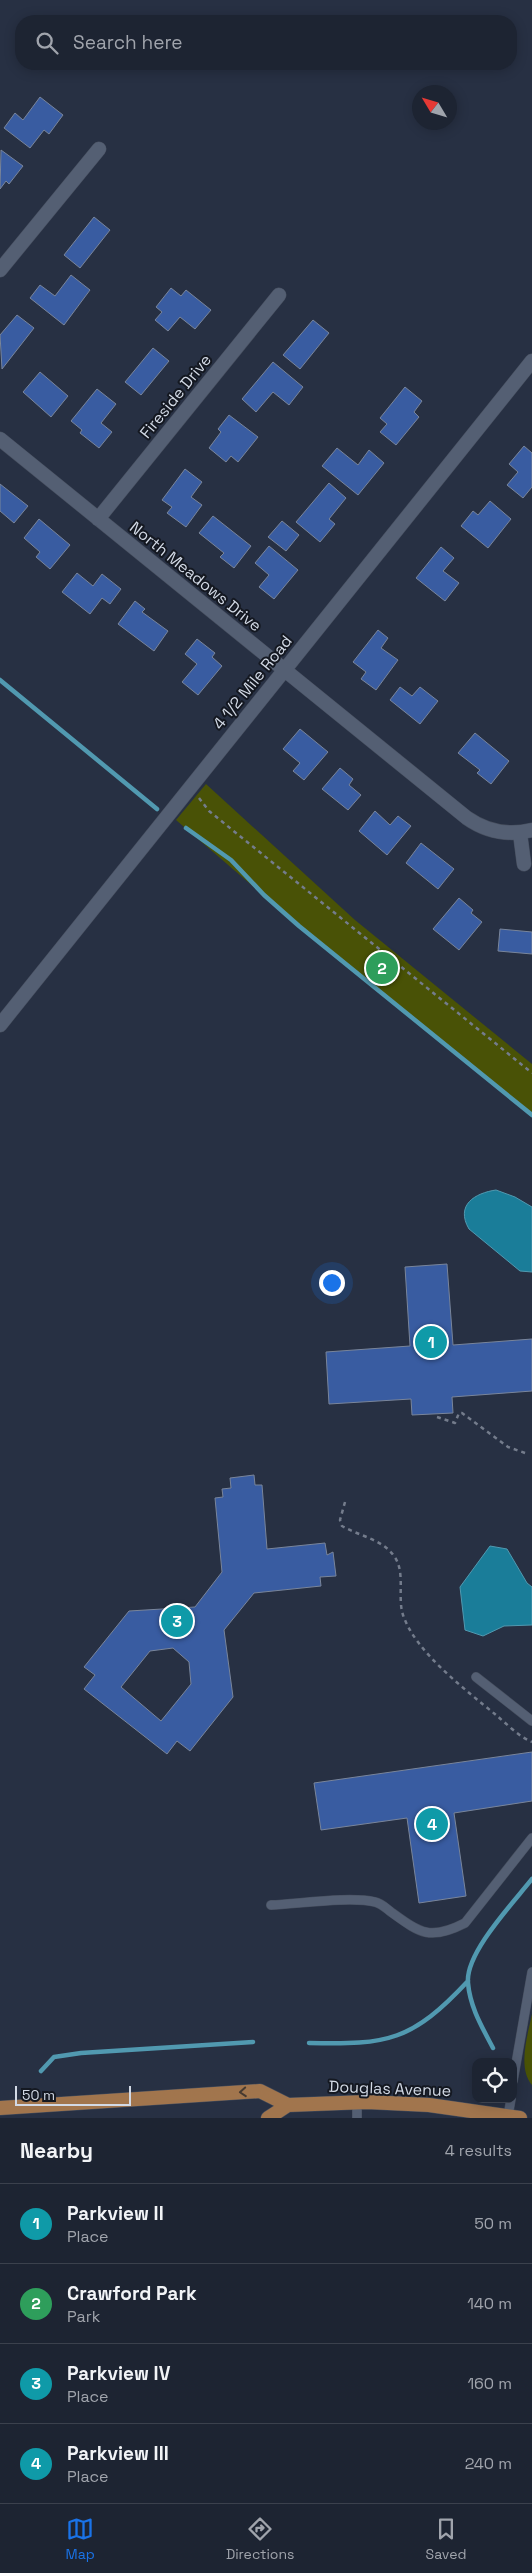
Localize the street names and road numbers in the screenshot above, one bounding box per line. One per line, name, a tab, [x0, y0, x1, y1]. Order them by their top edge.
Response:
street label: Fireside Drive	[135, 350, 216, 443]
street label: North Meadows Drive	[125, 517, 266, 636]
street label: 4 1/2 Mile Road	[208, 631, 297, 734]
street label: Douglas Avenue	[328, 2076, 452, 2101]

